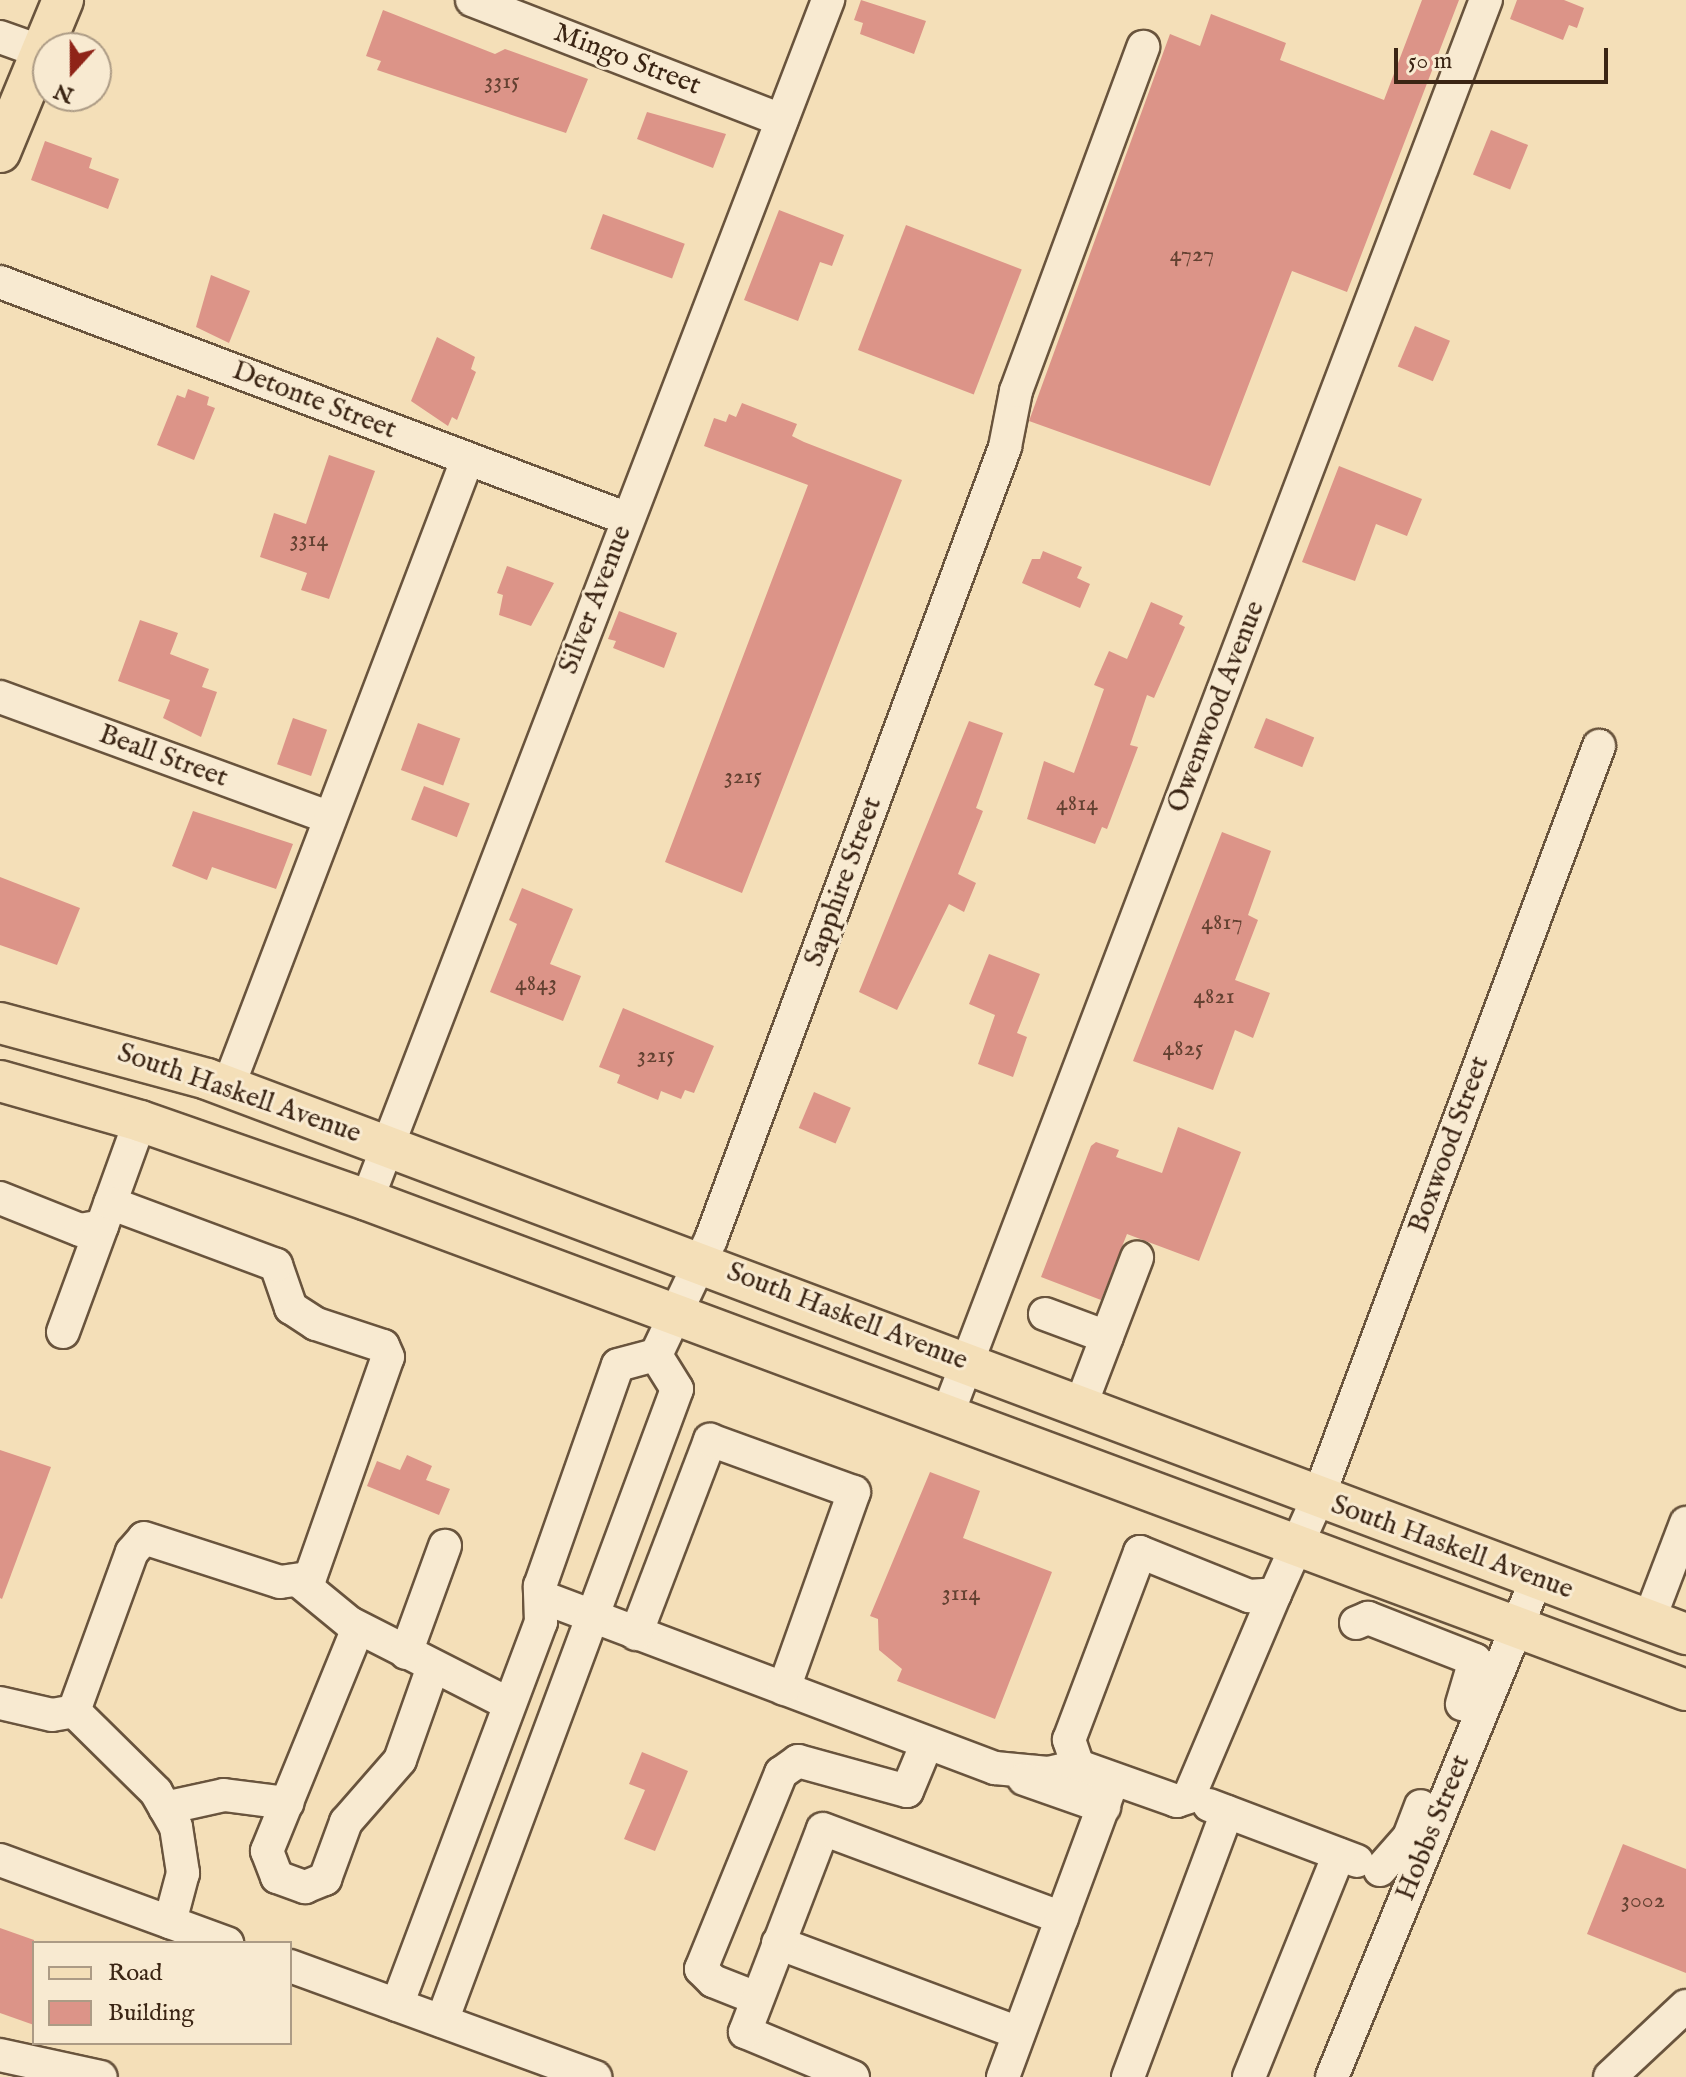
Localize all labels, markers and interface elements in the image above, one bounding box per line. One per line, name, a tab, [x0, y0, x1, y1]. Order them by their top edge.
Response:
street label: Mingo Street	[549, 17, 705, 103]
north arrow	[32, 32, 112, 112]
scale bar	[1398, 32, 1612, 82]
text: 50 m	[1408, 46, 1452, 77]
house number: 3315	[484, 68, 520, 96]
text: N	[50, 76, 78, 109]
house number: 4727	[1170, 241, 1214, 269]
street label: Detonte Street	[227, 354, 401, 448]
street label: Silver Avenue	[552, 521, 640, 679]
house number: 3314	[290, 526, 328, 554]
street label: Owenwood Avenue	[1161, 596, 1273, 818]
street label: Beall Street	[94, 718, 232, 796]
house number: 3215	[724, 763, 762, 791]
house number: 4814	[1056, 790, 1098, 818]
street label: Sapphire Street	[798, 793, 890, 971]
house number: 4817	[1201, 909, 1243, 937]
house number: 4843	[515, 970, 557, 998]
house number: 4821	[1193, 983, 1235, 1011]
house number: 4825	[1162, 1035, 1204, 1063]
street label: South Haskell Avenue	[113, 1037, 365, 1151]
house number: 3215	[637, 1042, 675, 1070]
street label: Boxwood Street	[1402, 1052, 1498, 1238]
street label: South Haskell Avenue	[722, 1256, 972, 1378]
street label: South Haskell Avenue	[1326, 1489, 1578, 1607]
house number: 3114	[942, 1580, 980, 1608]
street label: Hobbs Street	[1390, 1750, 1478, 1906]
house number: 3002	[1621, 1887, 1665, 1915]
legend	[32, 1941, 292, 2045]
text: Road	[108, 1958, 162, 1989]
text: Building	[108, 1998, 194, 2029]

